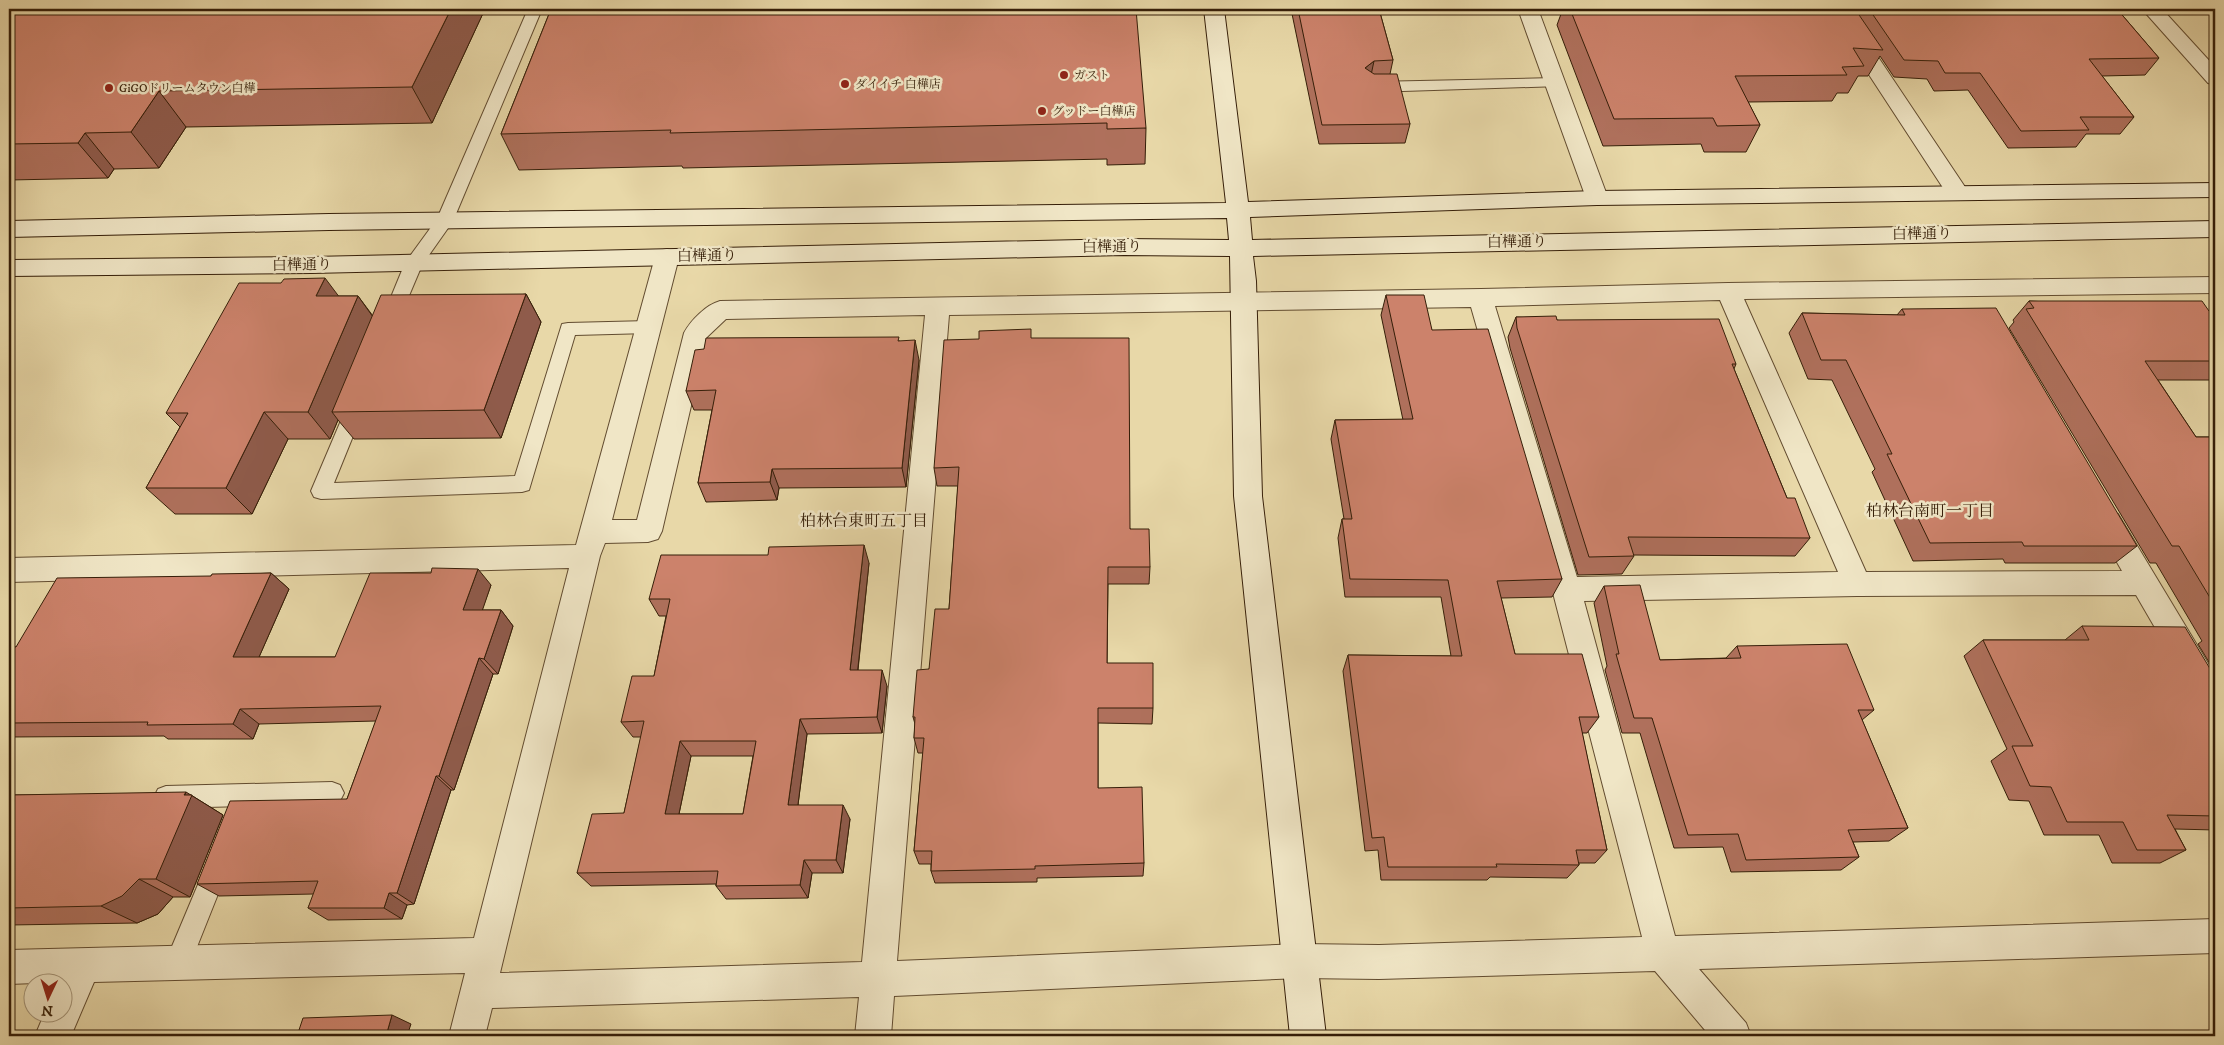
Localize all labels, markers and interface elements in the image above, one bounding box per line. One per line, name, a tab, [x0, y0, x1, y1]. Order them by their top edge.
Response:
place label: ガスト	[1074, 68, 1110, 83]
marker: ガスト	[1058, 69, 1070, 81]
place label: ダイイチ 白樺店	[855, 77, 941, 92]
marker: ダイイチ 白樺店	[839, 78, 851, 90]
place label: GiGOドリームタウン白樺	[119, 81, 255, 96]
marker: GiGOドリームタウン白樺	[103, 82, 115, 94]
place label: グッドー白樺店	[1052, 104, 1135, 119]
marker: グッドー白樺店	[1036, 105, 1048, 117]
street label: 白樺通り	[1892, 224, 1952, 244]
street label: 白樺通り	[1487, 232, 1547, 252]
street label: 白樺通り	[1082, 237, 1142, 257]
street label: 白樺通り	[677, 246, 737, 266]
street label: 白樺通り	[272, 255, 332, 275]
district label: 柏林台南町一丁目	[1866, 501, 1994, 521]
district label: 柏林台東町五丁目	[800, 511, 928, 531]
north arrow	[22, 972, 72, 1022]
text: N	[40, 1001, 54, 1019]

